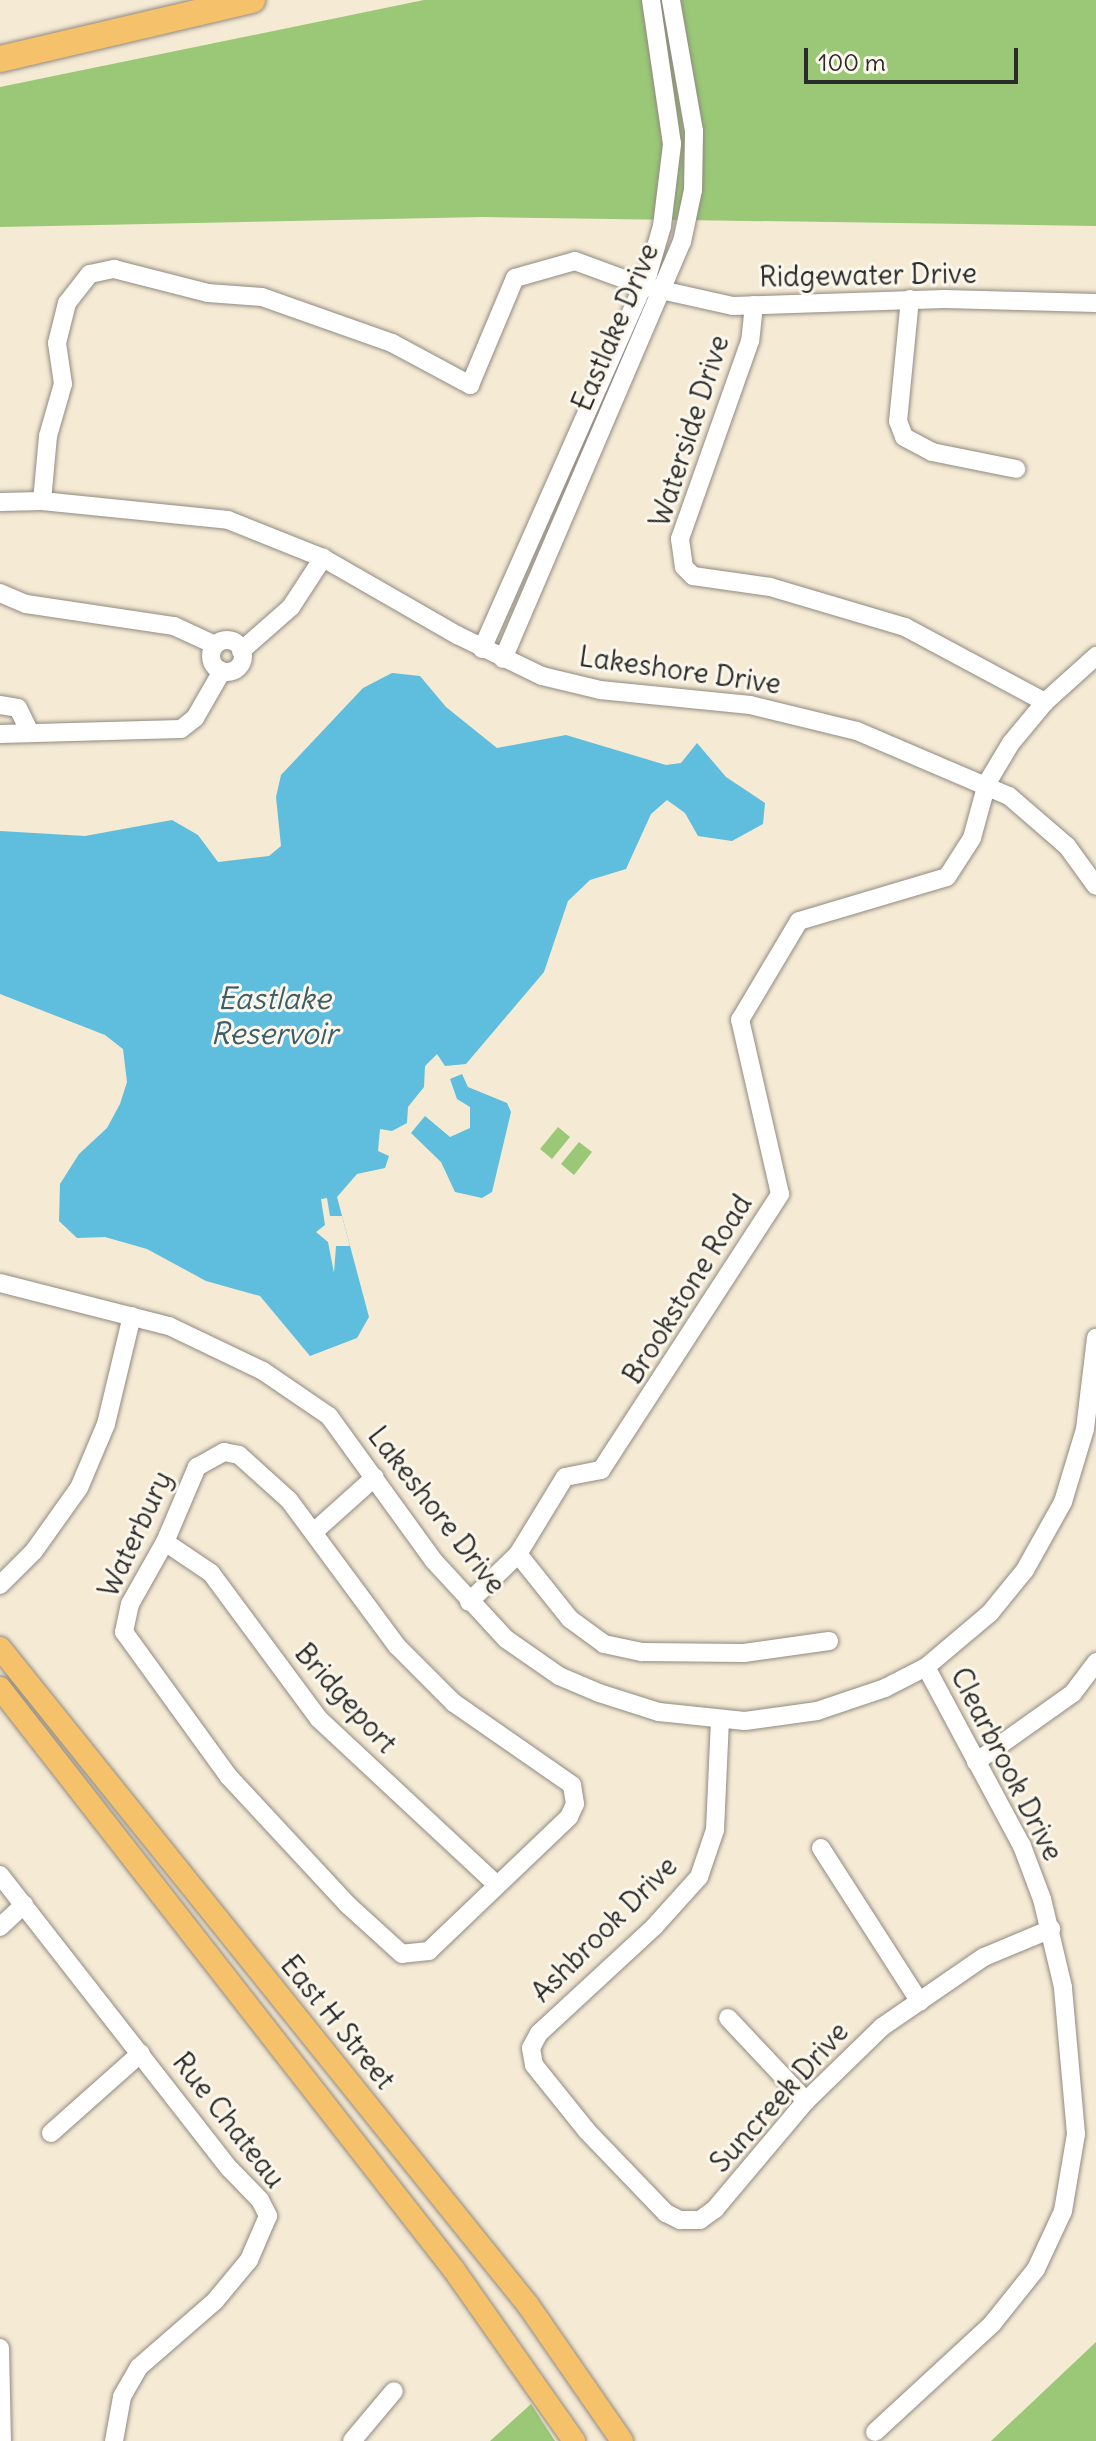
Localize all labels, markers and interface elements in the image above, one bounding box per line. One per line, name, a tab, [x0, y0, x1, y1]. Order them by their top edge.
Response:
scale bar	[808, 32, 1022, 82]
text: 100 m	[818, 47, 886, 77]
street label: Eastlake Drive	[565, 238, 665, 416]
street label: Ridgewater Drive	[759, 256, 977, 294]
street label: Waterside Drive	[642, 331, 736, 531]
street label: Lakeshore Drive	[577, 639, 783, 701]
water label: Eastlake Reservoir	[210, 980, 338, 1050]
street label: Brookstone Road	[615, 1188, 759, 1390]
street label: Lakeshore Drive	[361, 1420, 513, 1600]
street label: Waterbury	[91, 1466, 179, 1602]
street label: Bridgeport	[288, 1636, 404, 1760]
street label: Clearbrook Drive	[944, 1662, 1070, 1866]
street label: Ashbrook Drive	[524, 1849, 684, 2009]
street label: East H Street	[274, 1948, 402, 2096]
street label: Suncreek Drive	[703, 2015, 855, 2179]
street label: Rue Chateau	[166, 2046, 292, 2194]

